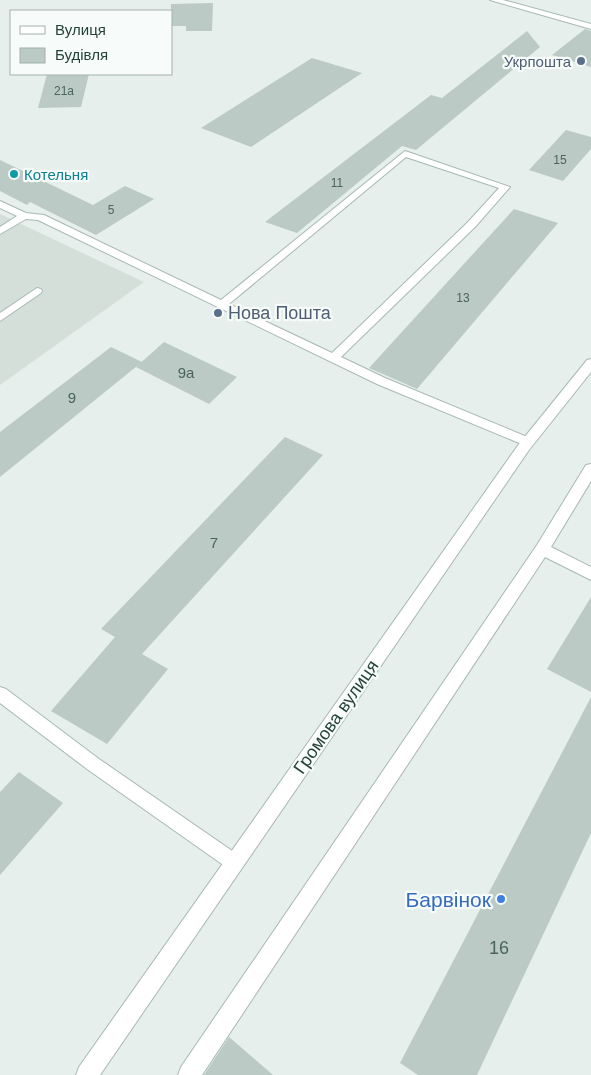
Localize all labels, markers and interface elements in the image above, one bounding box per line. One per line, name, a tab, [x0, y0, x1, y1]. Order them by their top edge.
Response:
legend	[10, 10, 172, 75]
text: Вулиця	[55, 21, 106, 38]
text: Будівля	[55, 46, 108, 63]
place label: Укрпошта	[504, 53, 572, 70]
marker: Укрпошта	[575, 55, 587, 67]
house number: 21а	[54, 84, 74, 98]
house number: 15	[553, 153, 567, 167]
place label: Котельня	[24, 166, 88, 183]
marker: Котельня	[8, 168, 20, 180]
house number: 11	[331, 176, 344, 190]
house number: 5	[108, 203, 115, 217]
house number: 13	[456, 291, 470, 305]
place label: Нова Пошта	[228, 303, 332, 323]
marker: Нова Пошта	[212, 307, 224, 319]
house number: 9а	[178, 364, 195, 381]
house number: 9	[68, 389, 76, 406]
house number: 7	[210, 534, 218, 551]
street label: Громова вулиця	[289, 656, 383, 778]
place label: Барвінок	[406, 888, 492, 911]
marker: Барвінок	[495, 893, 507, 905]
house number: 16	[489, 938, 509, 958]

